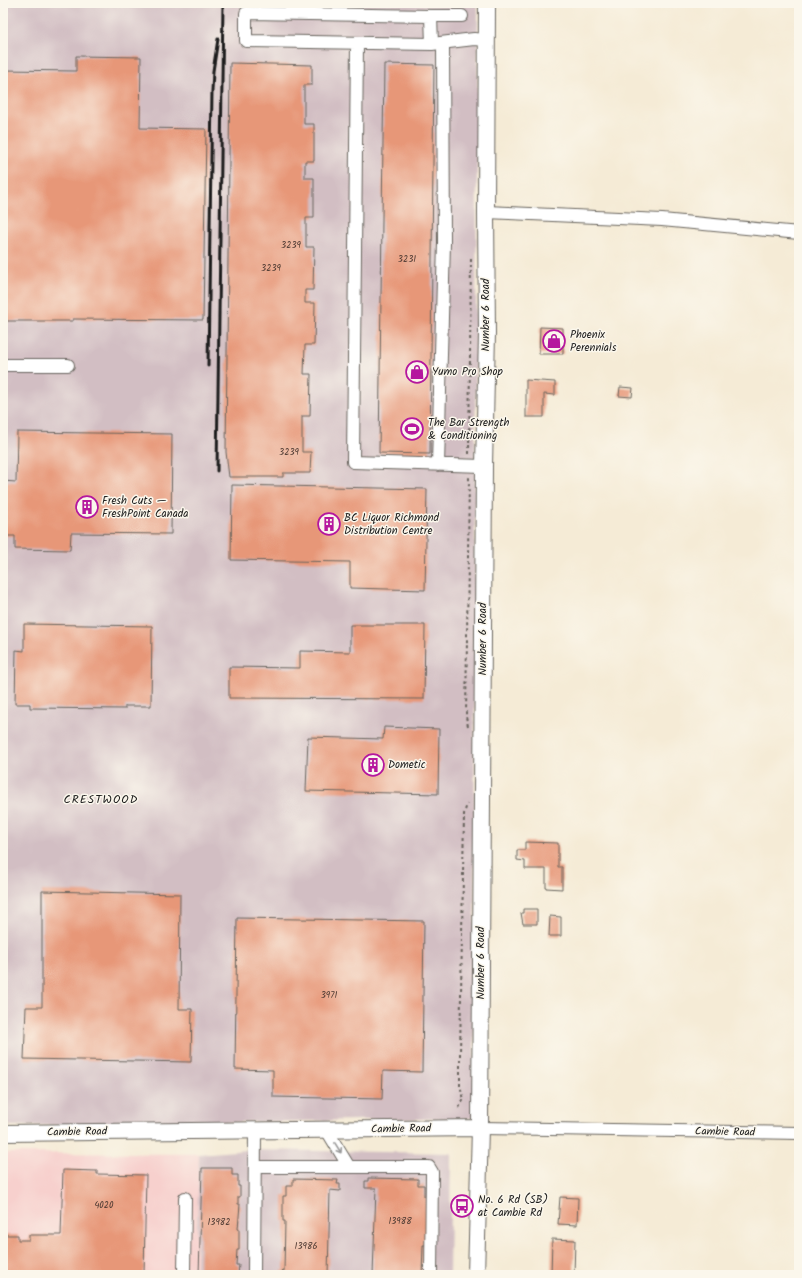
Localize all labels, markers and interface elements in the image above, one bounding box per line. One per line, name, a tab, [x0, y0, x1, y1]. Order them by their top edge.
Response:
house number: 3239	[281, 238, 302, 253]
house number: 3231	[398, 252, 416, 267]
house number: 3239	[261, 261, 282, 276]
street label: Number 6 Road	[477, 278, 495, 351]
place label: Phoenix Perennials	[570, 326, 617, 357]
shop icon: Phoenix Perennials	[541, 328, 567, 354]
shop icon: Yumo Pro Shop	[404, 359, 430, 385]
place label: Yumo Pro Shop	[432, 363, 503, 381]
place label: The Bar Strength & Conditioning	[428, 414, 509, 445]
sports icon: The Bar Strength & Conditioning	[399, 416, 425, 442]
house number: 3239	[279, 445, 300, 460]
place label: Fresh Cuts — FreshPoint Canada	[102, 492, 188, 523]
building icon: Fresh Cuts — FreshPoint Canada	[74, 494, 100, 520]
place label: BC Liquor Richmond Distribution Centre	[344, 509, 440, 540]
building icon: BC Liquor Richmond Distribution Centre	[316, 511, 342, 537]
street label: Number 6 Road	[474, 602, 492, 675]
building icon: Dometic	[360, 752, 386, 778]
place label: Dometic	[388, 756, 426, 774]
district label: CRESTWOOD	[64, 790, 138, 809]
street label: Number 6 Road	[472, 926, 490, 999]
house number: 3971	[321, 988, 337, 1003]
street label: Cambie Road	[371, 1119, 432, 1139]
street label: Cambie Road	[47, 1122, 108, 1142]
street label: Cambie Road	[695, 1122, 756, 1142]
one-way arrow	[334, 1142, 342, 1154]
place label: No. 6 Rd (SB) at Cambie Rd	[478, 1191, 548, 1222]
bus stop icon: No. 6 Rd (SB) at Cambie Rd	[449, 1193, 475, 1219]
house number: 4020	[94, 1198, 114, 1213]
house number: 13988	[388, 1214, 412, 1229]
house number: 13982	[207, 1215, 231, 1230]
house number: 13986	[295, 1239, 317, 1254]

